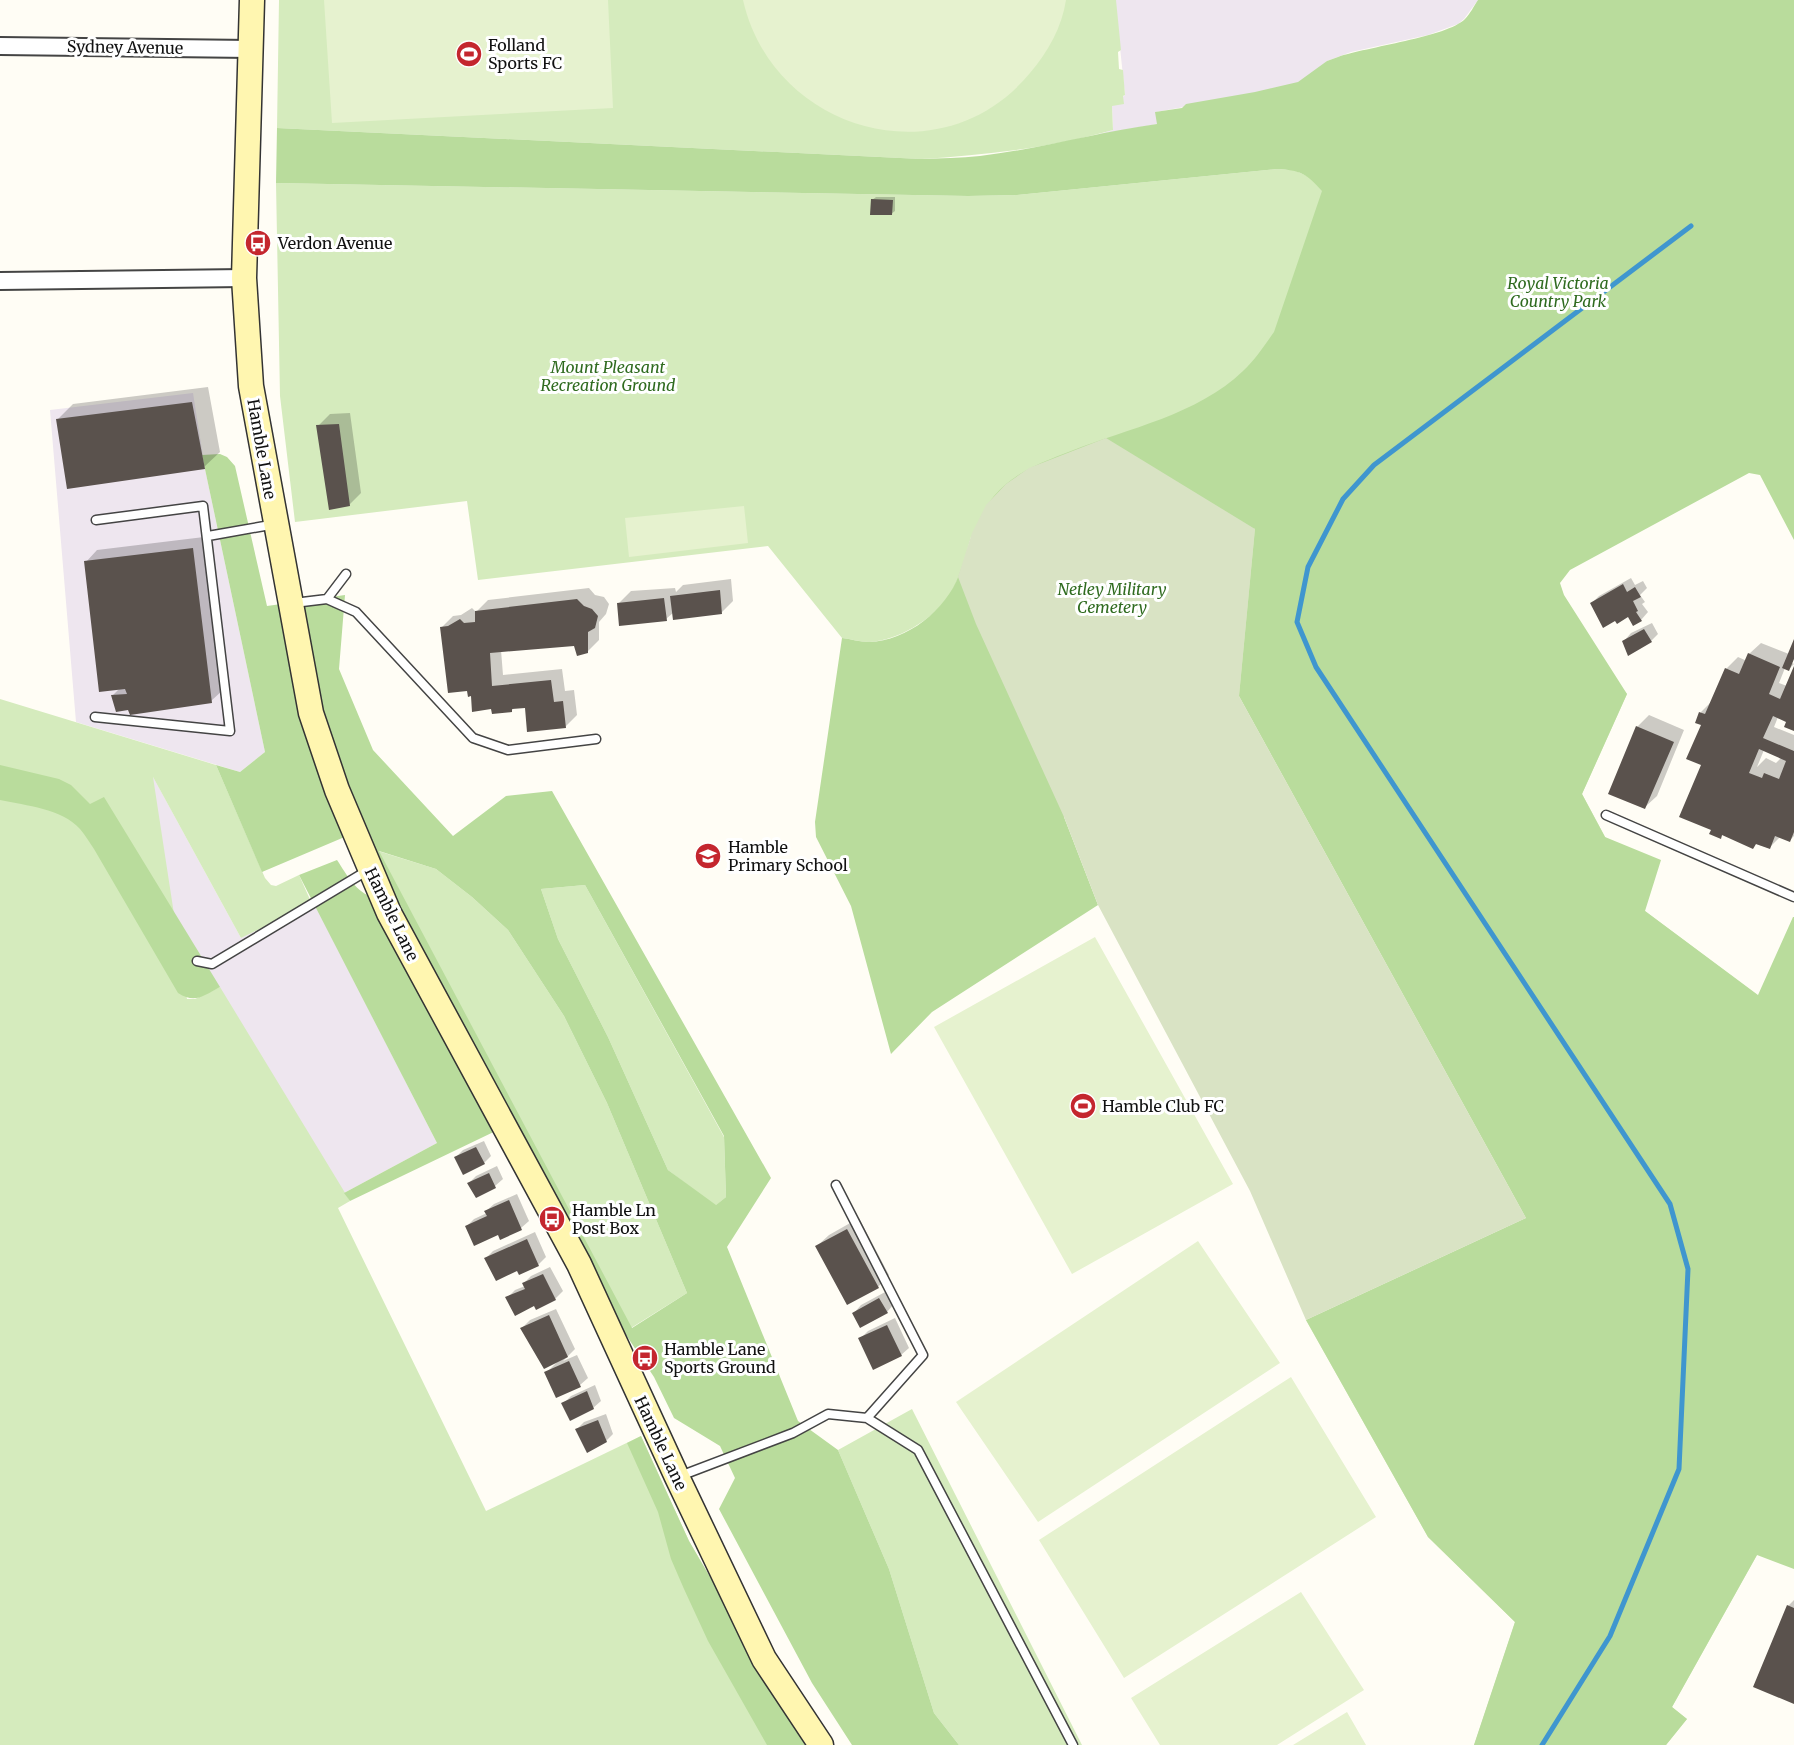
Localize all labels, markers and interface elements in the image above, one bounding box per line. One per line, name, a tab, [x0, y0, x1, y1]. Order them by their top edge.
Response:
place label: Folland Sports FC	[488, 35, 562, 73]
street label: Sydney Avenue	[67, 36, 183, 58]
sports icon: Folland Sports FC	[454, 39, 484, 69]
bus stop icon: Verdon Avenue	[243, 228, 273, 258]
place label: Verdon Avenue	[277, 233, 392, 253]
park label: Royal Victoria Country Park	[1507, 273, 1609, 311]
park label: Mount Pleasant Recreation Ground	[541, 357, 676, 395]
street label: Hamble Lane	[243, 397, 281, 501]
park label: Netley Military Cemetery	[1058, 579, 1167, 617]
place label: Hamble Primary School	[728, 837, 848, 875]
school or university icon: Hamble Primary School	[693, 841, 723, 871]
street label: Hamble Lane	[361, 864, 423, 964]
sports icon: Hamble Club FC	[1068, 1091, 1098, 1121]
place label: Hamble Club FC	[1102, 1096, 1224, 1116]
place label: Hamble Ln Post Box	[572, 1200, 656, 1238]
bus stop icon: Hamble Ln Post Box	[537, 1204, 567, 1234]
place label: Hamble Lane Sports Ground	[664, 1339, 776, 1377]
bus stop icon: Hamble Lane Sports Ground	[630, 1343, 660, 1373]
street label: Hamble Lane	[630, 1393, 692, 1493]

